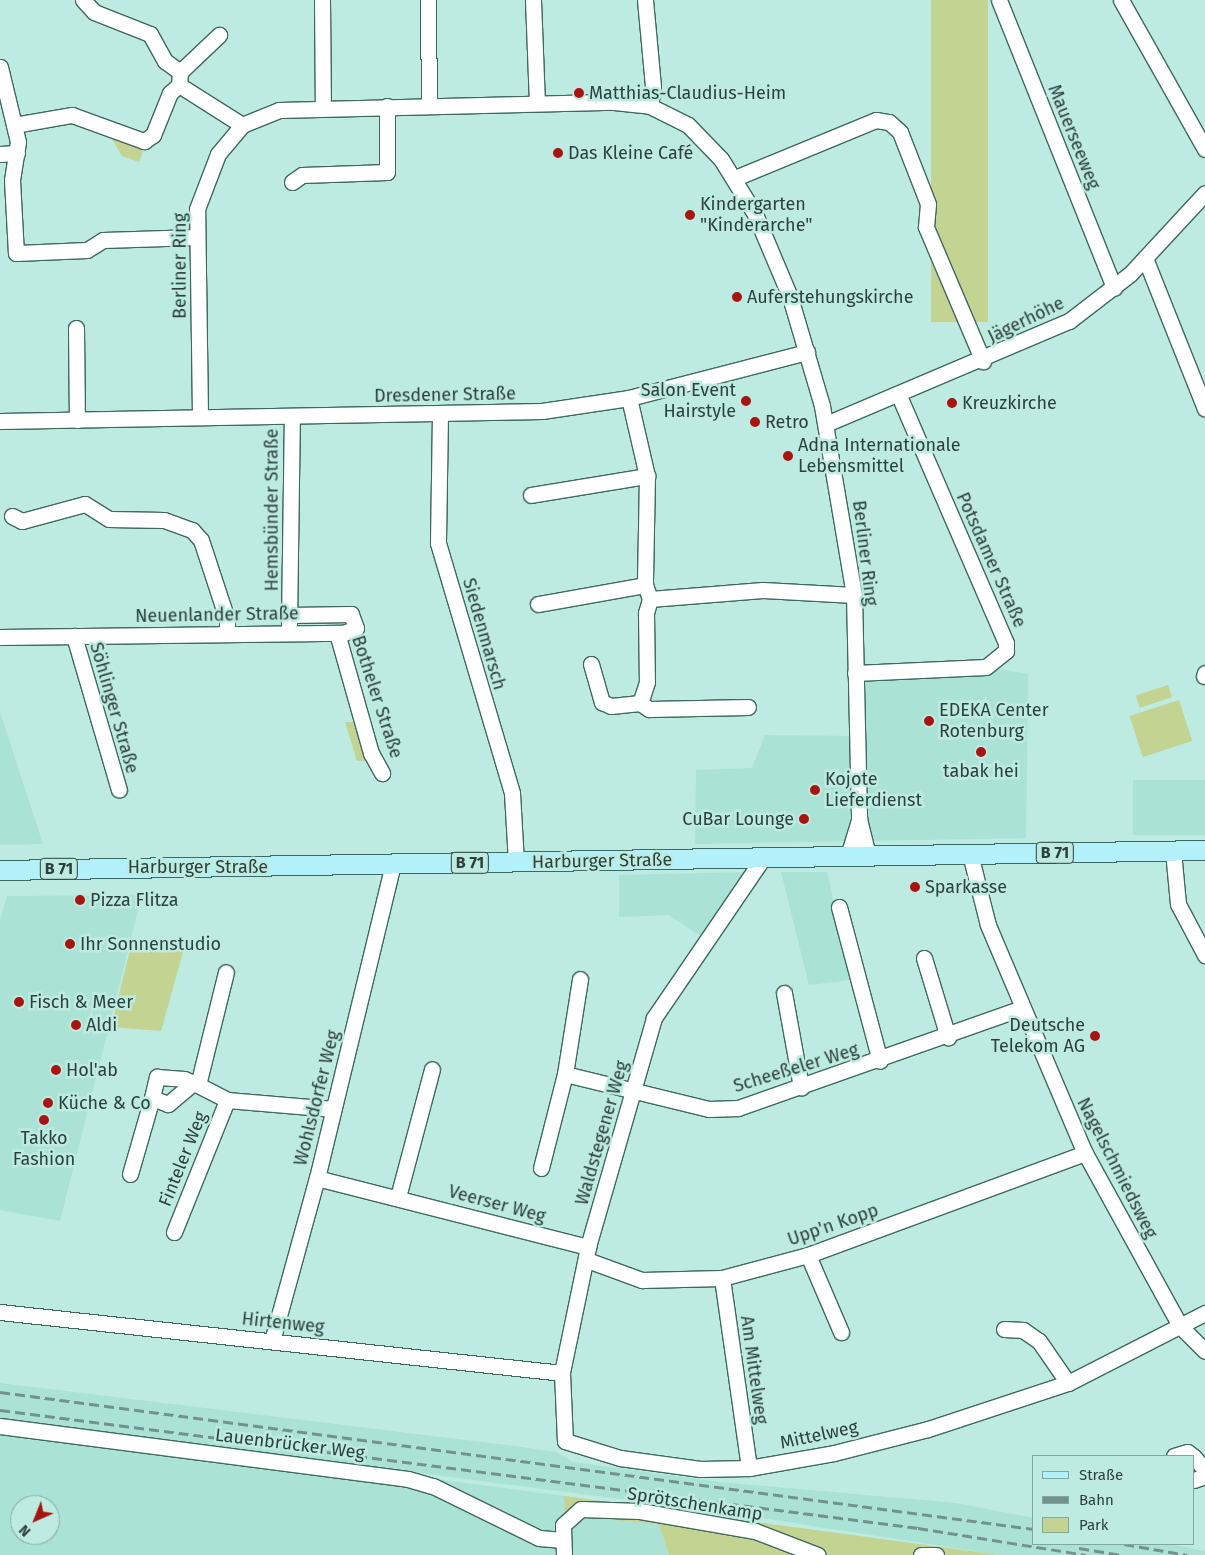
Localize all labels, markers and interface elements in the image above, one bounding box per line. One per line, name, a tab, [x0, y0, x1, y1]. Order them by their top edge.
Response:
place label: Matthias-Claudius-Heim	[589, 82, 786, 104]
street label: Mauerseeweg	[1043, 82, 1105, 192]
marker: Matthias-Claudius-Heim	[573, 87, 585, 99]
place label: Das Kleine Café	[568, 142, 693, 164]
marker: Das Kleine Café	[552, 147, 564, 159]
place label: Kindergarten "Kinderarche"	[700, 194, 812, 236]
marker: Kindergarten "Kinderarche"	[684, 209, 696, 221]
street label: Berliner Ring	[169, 213, 191, 319]
place label: Auferstehungskirche	[747, 286, 913, 308]
marker: Auferstehungskirche	[731, 291, 743, 303]
street label: Jägerhöhe	[984, 292, 1068, 348]
place label: Salon Event Hairstyle	[641, 380, 736, 422]
street label: Dresdener Straße	[374, 383, 516, 407]
place label: Kreuzkirche	[962, 392, 1057, 414]
marker: Salon Event Hairstyle	[740, 395, 752, 407]
marker: Kreuzkirche	[946, 397, 958, 409]
place label: Retro	[765, 411, 809, 433]
marker: Retro	[749, 416, 761, 428]
street label: Hemsbünder Straße	[261, 429, 283, 591]
place label: Adna Internationale Lebensmittel	[798, 435, 961, 478]
marker: Adna Internationale Lebensmittel	[782, 450, 794, 462]
street label: Potsdamer Straße	[951, 489, 1031, 631]
street label: Berliner Ring	[848, 499, 882, 607]
street label: Siedenmarsch	[458, 576, 510, 692]
street label: Neuenlander Straße	[135, 603, 299, 627]
street label: Botheler Straße	[347, 633, 407, 761]
street label: Söhlinger Straße	[85, 640, 143, 776]
place label: EDEKA Center Rotenburg	[939, 700, 1049, 742]
marker: EDEKA Center Rotenburg	[923, 715, 935, 727]
marker: tabak hei	[975, 746, 987, 758]
place label: tabak hei	[943, 760, 1019, 782]
place label: Kojote Lieferdienst	[825, 769, 922, 812]
marker: Kojote Lieferdienst	[809, 784, 821, 796]
place label: CuBar Lounge	[682, 808, 794, 830]
marker: CuBar Lounge	[798, 813, 810, 825]
road number: B 71	[1035, 840, 1075, 866]
street label: Harburger Straße	[532, 849, 672, 873]
road number: B 71	[450, 850, 490, 876]
road number: B 71	[39, 856, 79, 882]
street label: Harburger Straße	[128, 856, 268, 878]
place label: Sparkasse	[925, 876, 1007, 898]
marker: Sparkasse	[909, 881, 921, 893]
place label: Pizza Flitza	[90, 889, 178, 911]
marker: Pizza Flitza	[74, 894, 86, 906]
place label: Ihr Sonnenstudio	[80, 933, 221, 955]
marker: Ihr Sonnenstudio	[64, 938, 76, 950]
place label: Fisch & Meer	[29, 991, 133, 1013]
marker: Fisch & Meer	[13, 996, 25, 1008]
place label: Aldi	[86, 1014, 117, 1036]
place label: Deutsche Telekom AG	[991, 1015, 1085, 1058]
marker: Aldi	[70, 1019, 82, 1031]
street label: Wohlsdorfer Weg	[290, 1028, 344, 1168]
marker: Deutsche Telekom AG	[1089, 1030, 1101, 1042]
street label: Scheeßeler Weg	[731, 1039, 861, 1097]
street label: Waldstegener Weg	[571, 1058, 633, 1208]
place label: Hol'ab	[66, 1059, 118, 1081]
marker: Hol'ab	[50, 1064, 62, 1076]
place label: Küche & Co	[58, 1092, 151, 1114]
street label: Nagelschmiedsweg	[1072, 1094, 1162, 1242]
marker: Küche & Co	[42, 1097, 54, 1109]
street label: Finteler Weg	[154, 1108, 212, 1210]
marker: Takko Fashion	[38, 1114, 50, 1126]
place label: Takko Fashion	[13, 1128, 75, 1170]
street label: Veerser Weg	[446, 1181, 548, 1227]
street label: Upp'n Kopp	[785, 1199, 881, 1251]
street label: Hirtenweg	[241, 1308, 325, 1338]
street label: Am Mittelweg	[736, 1314, 772, 1426]
street label: Mittelweg	[778, 1416, 860, 1454]
street label: Lauenbrücker Weg	[214, 1424, 366, 1464]
legend	[1032, 1455, 1195, 1545]
text: Straße	[1079, 1466, 1123, 1484]
street label: Sprötschenkamp	[626, 1483, 764, 1525]
text: Bahn	[1079, 1491, 1114, 1509]
north arrow	[10, 1495, 60, 1545]
text: Park	[1079, 1516, 1109, 1534]
text: N	[16, 1521, 34, 1540]

